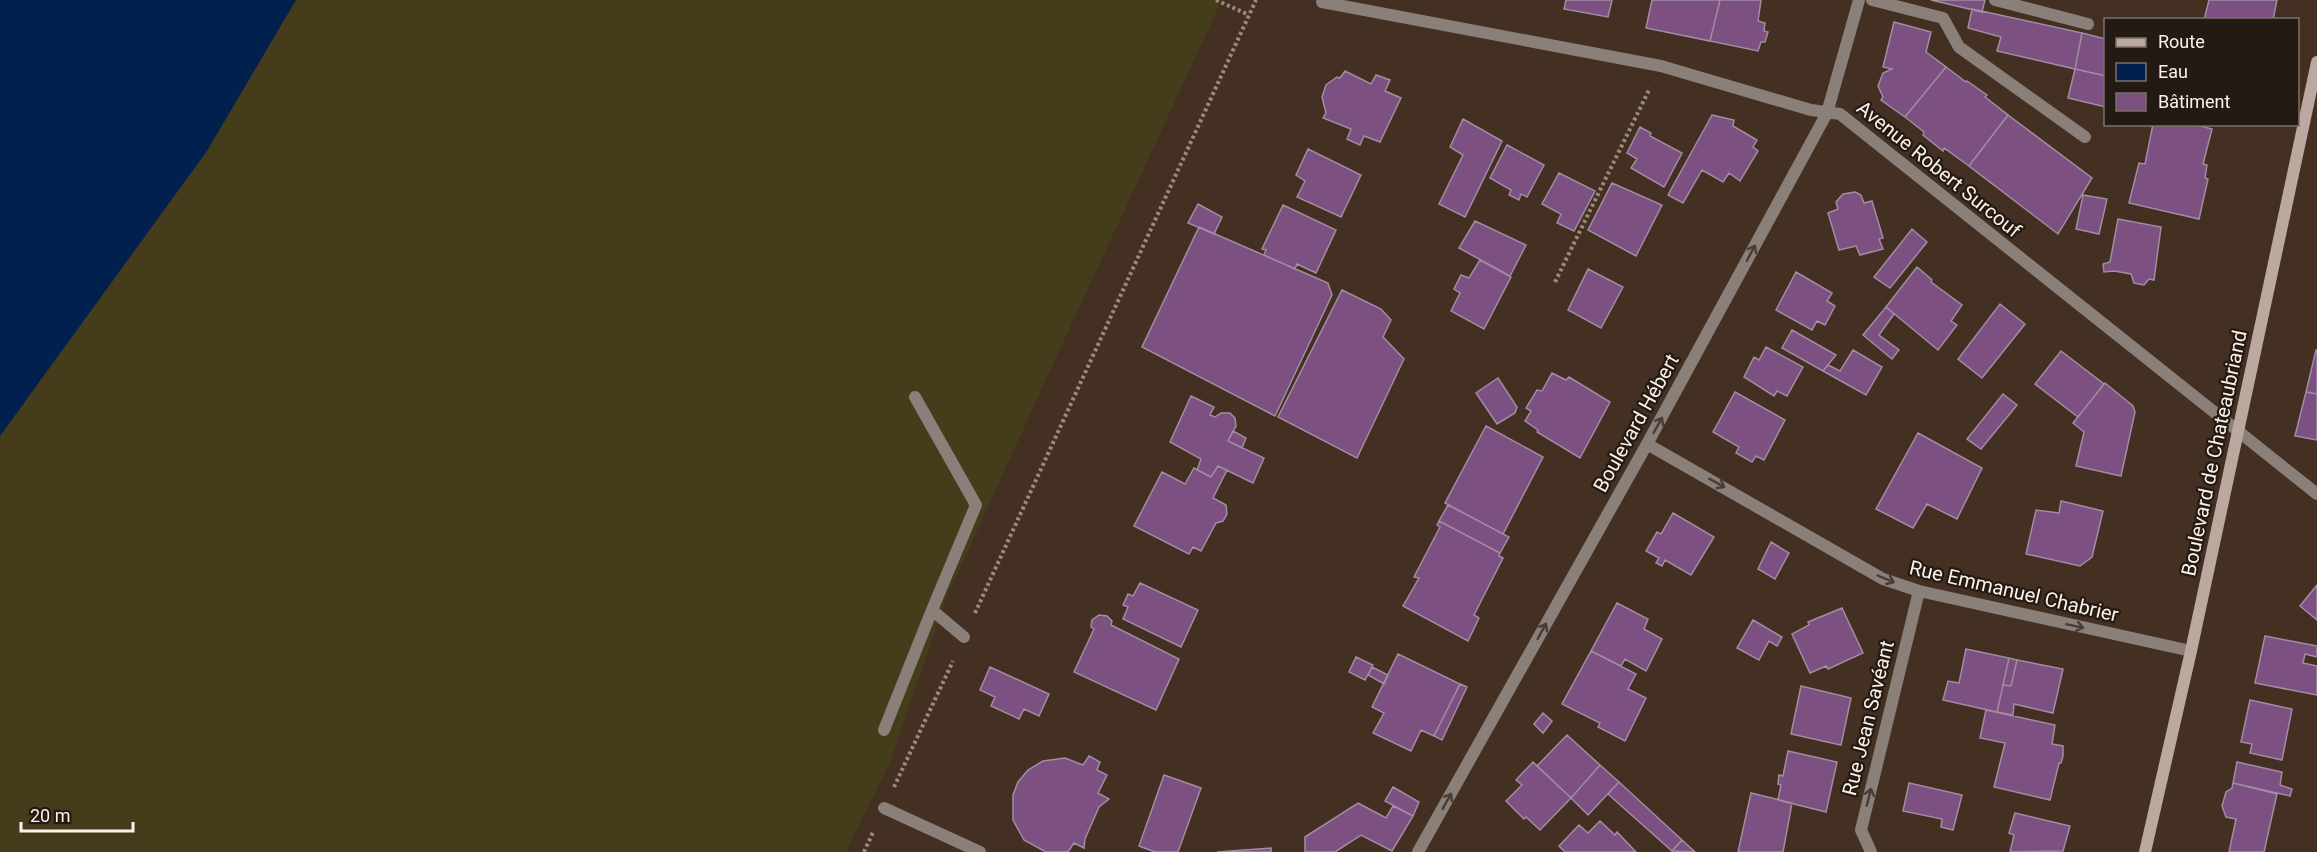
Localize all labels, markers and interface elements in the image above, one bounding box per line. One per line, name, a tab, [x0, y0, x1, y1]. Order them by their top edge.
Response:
legend	[2104, 18, 2299, 126]
text: Route	[2158, 31, 2205, 52]
text: Eau	[2158, 61, 2188, 82]
text: Bâtiment	[2158, 91, 2231, 112]
street label: Avenue Robert Surcouf	[1852, 95, 2026, 243]
one-way arrow	[1745, 245, 1757, 262]
street label: Boulevard de Chateaubriand	[2176, 328, 2252, 578]
street label: Boulevard Hébert	[1588, 350, 1684, 496]
one-way arrow	[1653, 416, 1664, 434]
one-way arrow	[1708, 478, 1725, 490]
street label: Rue Emmanuel Chabrier	[1907, 555, 2121, 627]
one-way arrow	[1877, 574, 1895, 585]
one-way arrow	[2066, 620, 2085, 632]
one-way arrow	[1537, 623, 1549, 640]
street label: Rue Jean Savéant	[1837, 638, 1899, 798]
one-way arrow	[1863, 788, 1875, 807]
one-way arrow	[1441, 793, 1453, 810]
scale bar	[21, 795, 134, 833]
text: 20 m	[30, 805, 70, 826]

